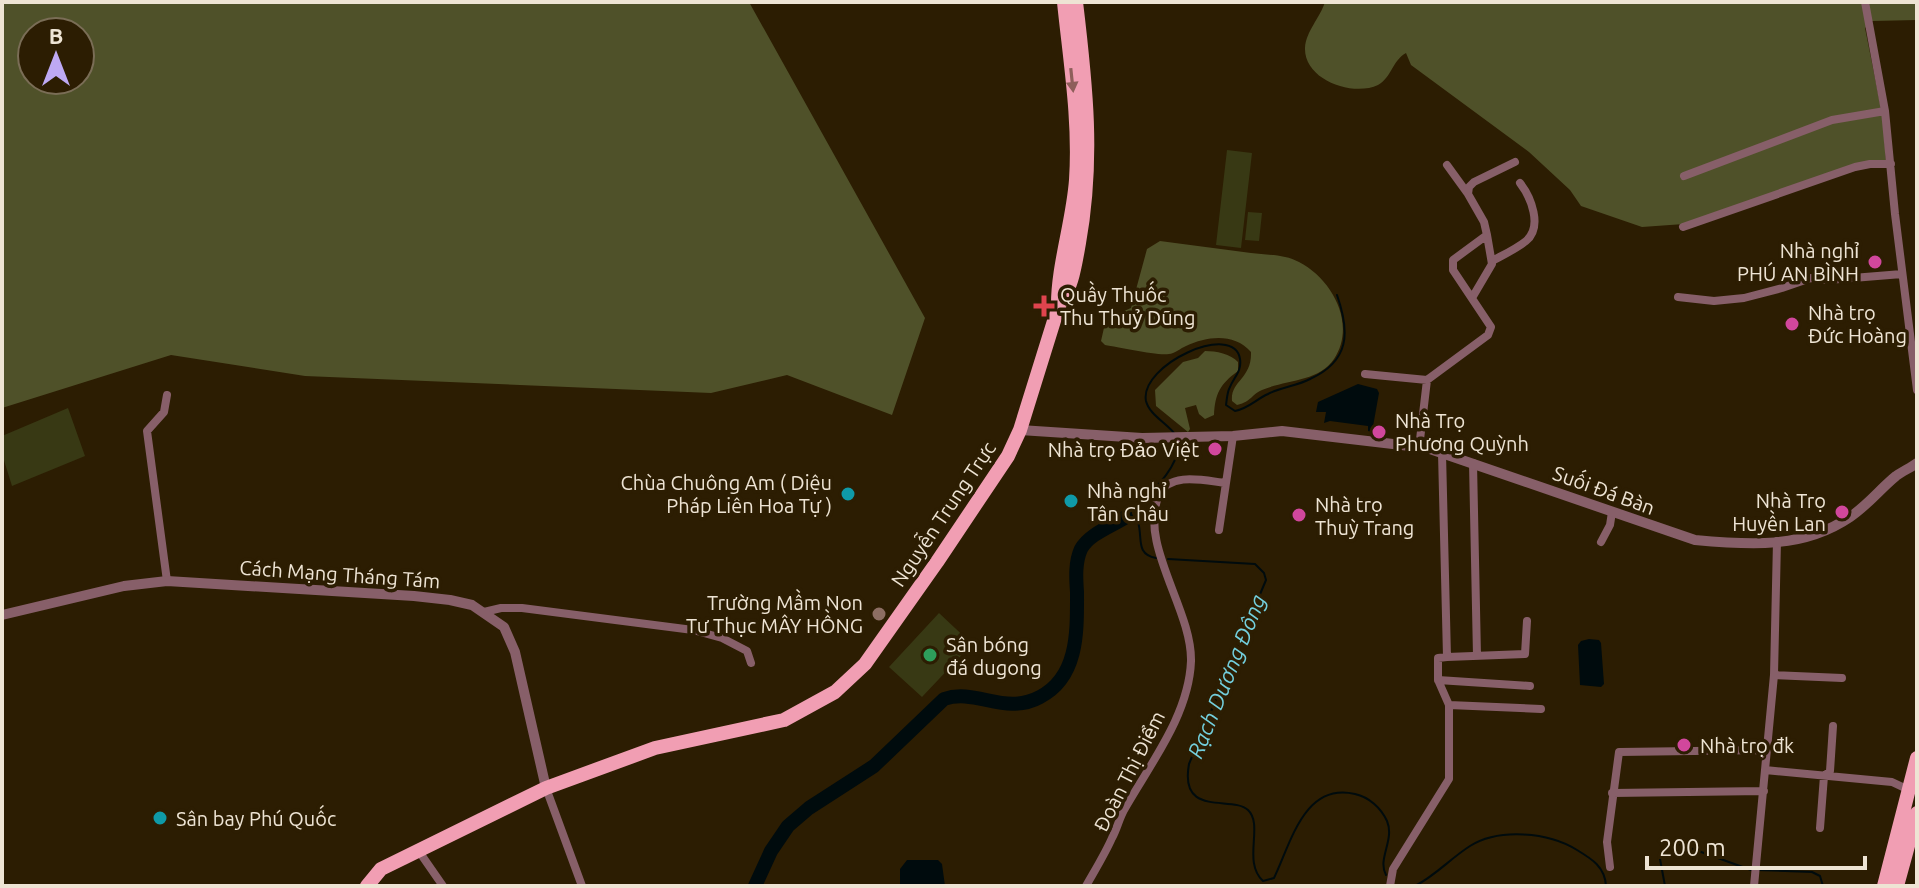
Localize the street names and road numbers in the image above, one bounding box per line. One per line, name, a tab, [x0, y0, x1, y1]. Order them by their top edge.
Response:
street label: Nguyễn Trung Trực	[884, 436, 1000, 591]
street label: Suối Đá Bàn	[1550, 458, 1659, 519]
street label: Cách Mạng Tháng Tám	[239, 556, 441, 592]
street label: Đoàn Thị Điểm	[1089, 707, 1169, 835]

